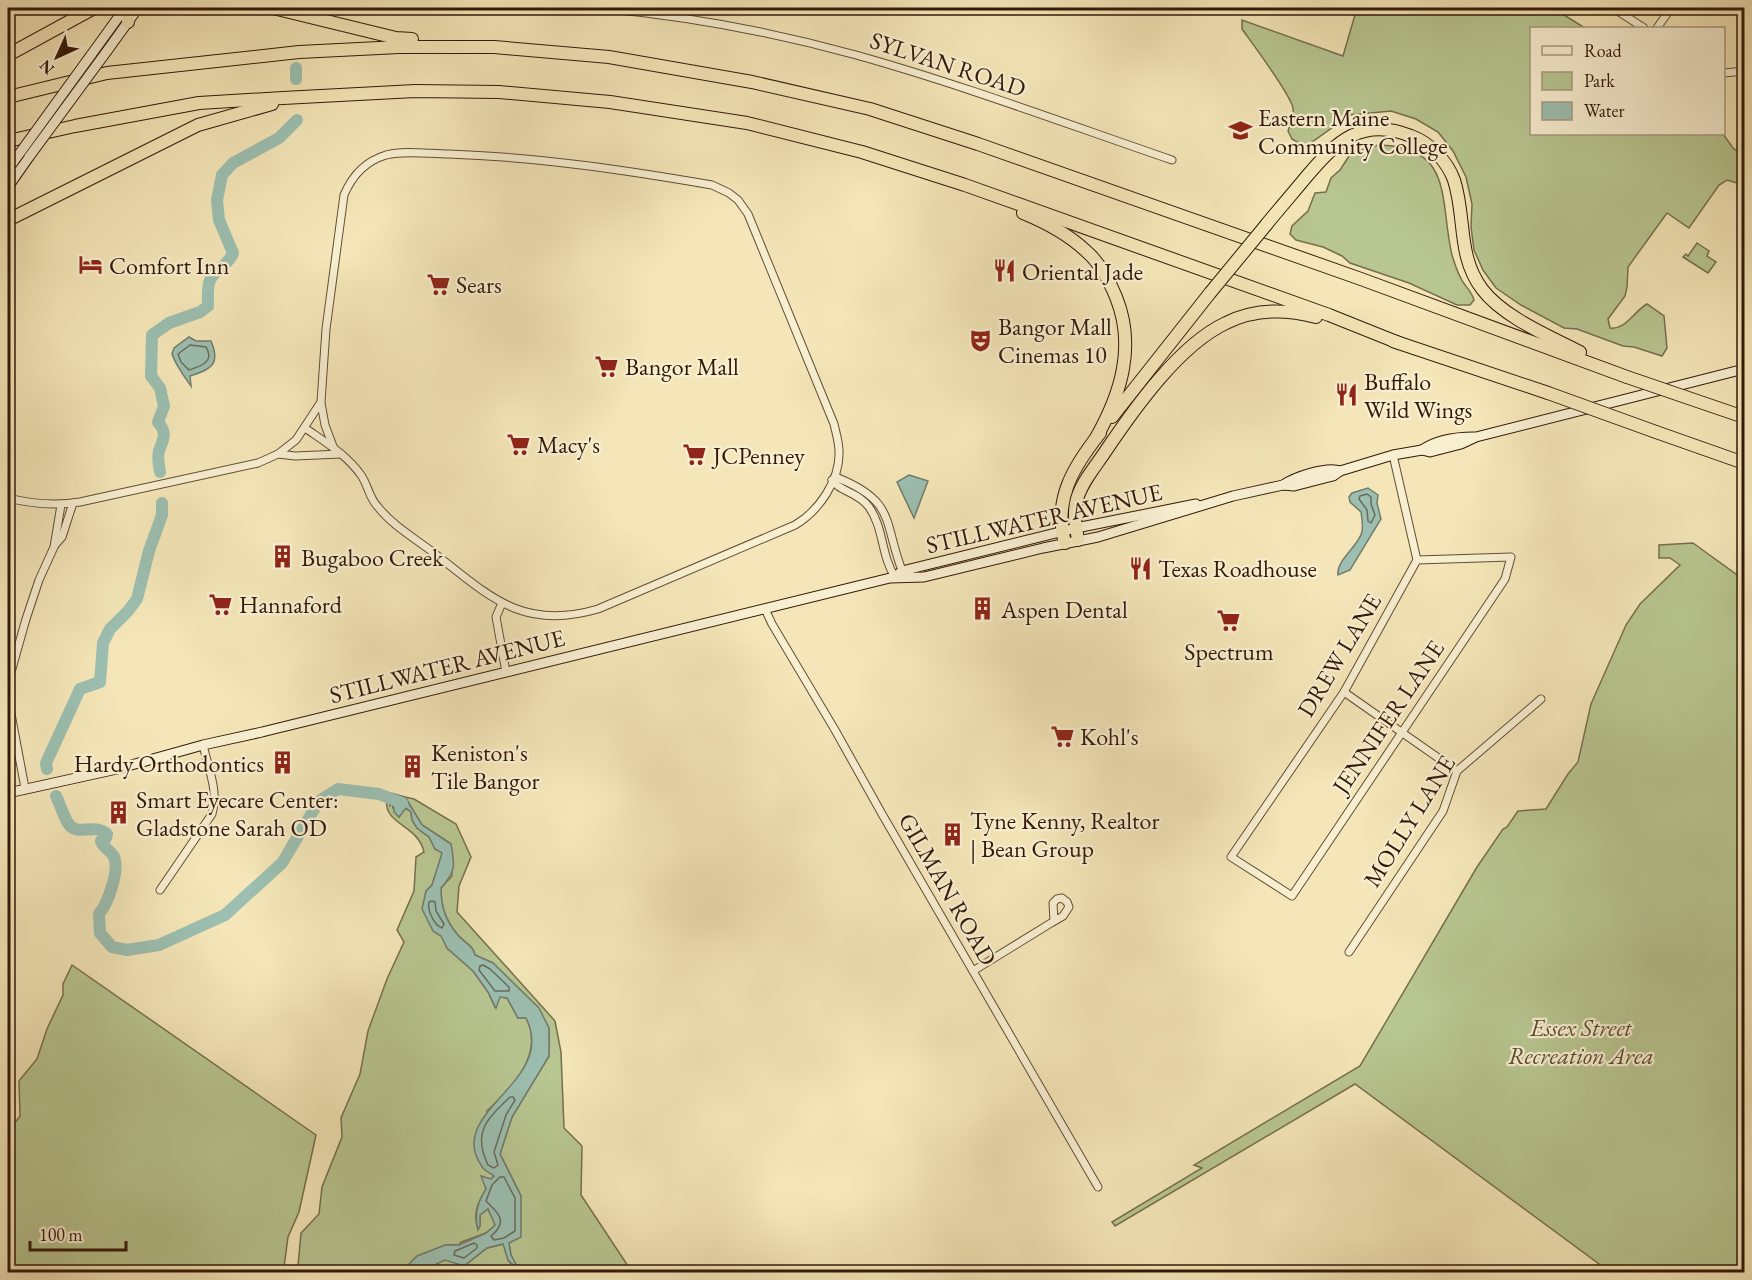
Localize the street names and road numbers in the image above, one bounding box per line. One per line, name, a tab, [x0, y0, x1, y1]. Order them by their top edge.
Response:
street label: SYLVAN ROAD	[866, 24, 1030, 104]
street label: STILLWATER AVENUE	[923, 476, 1165, 560]
street label: DREW LANE	[1290, 588, 1388, 722]
street label: STILLWATER AVENUE	[326, 622, 568, 710]
street label: JENNIFER LANE	[1324, 634, 1451, 801]
street label: MOLLY LANE	[1356, 749, 1462, 893]
street label: GILMAN ROAD	[892, 807, 1004, 971]

